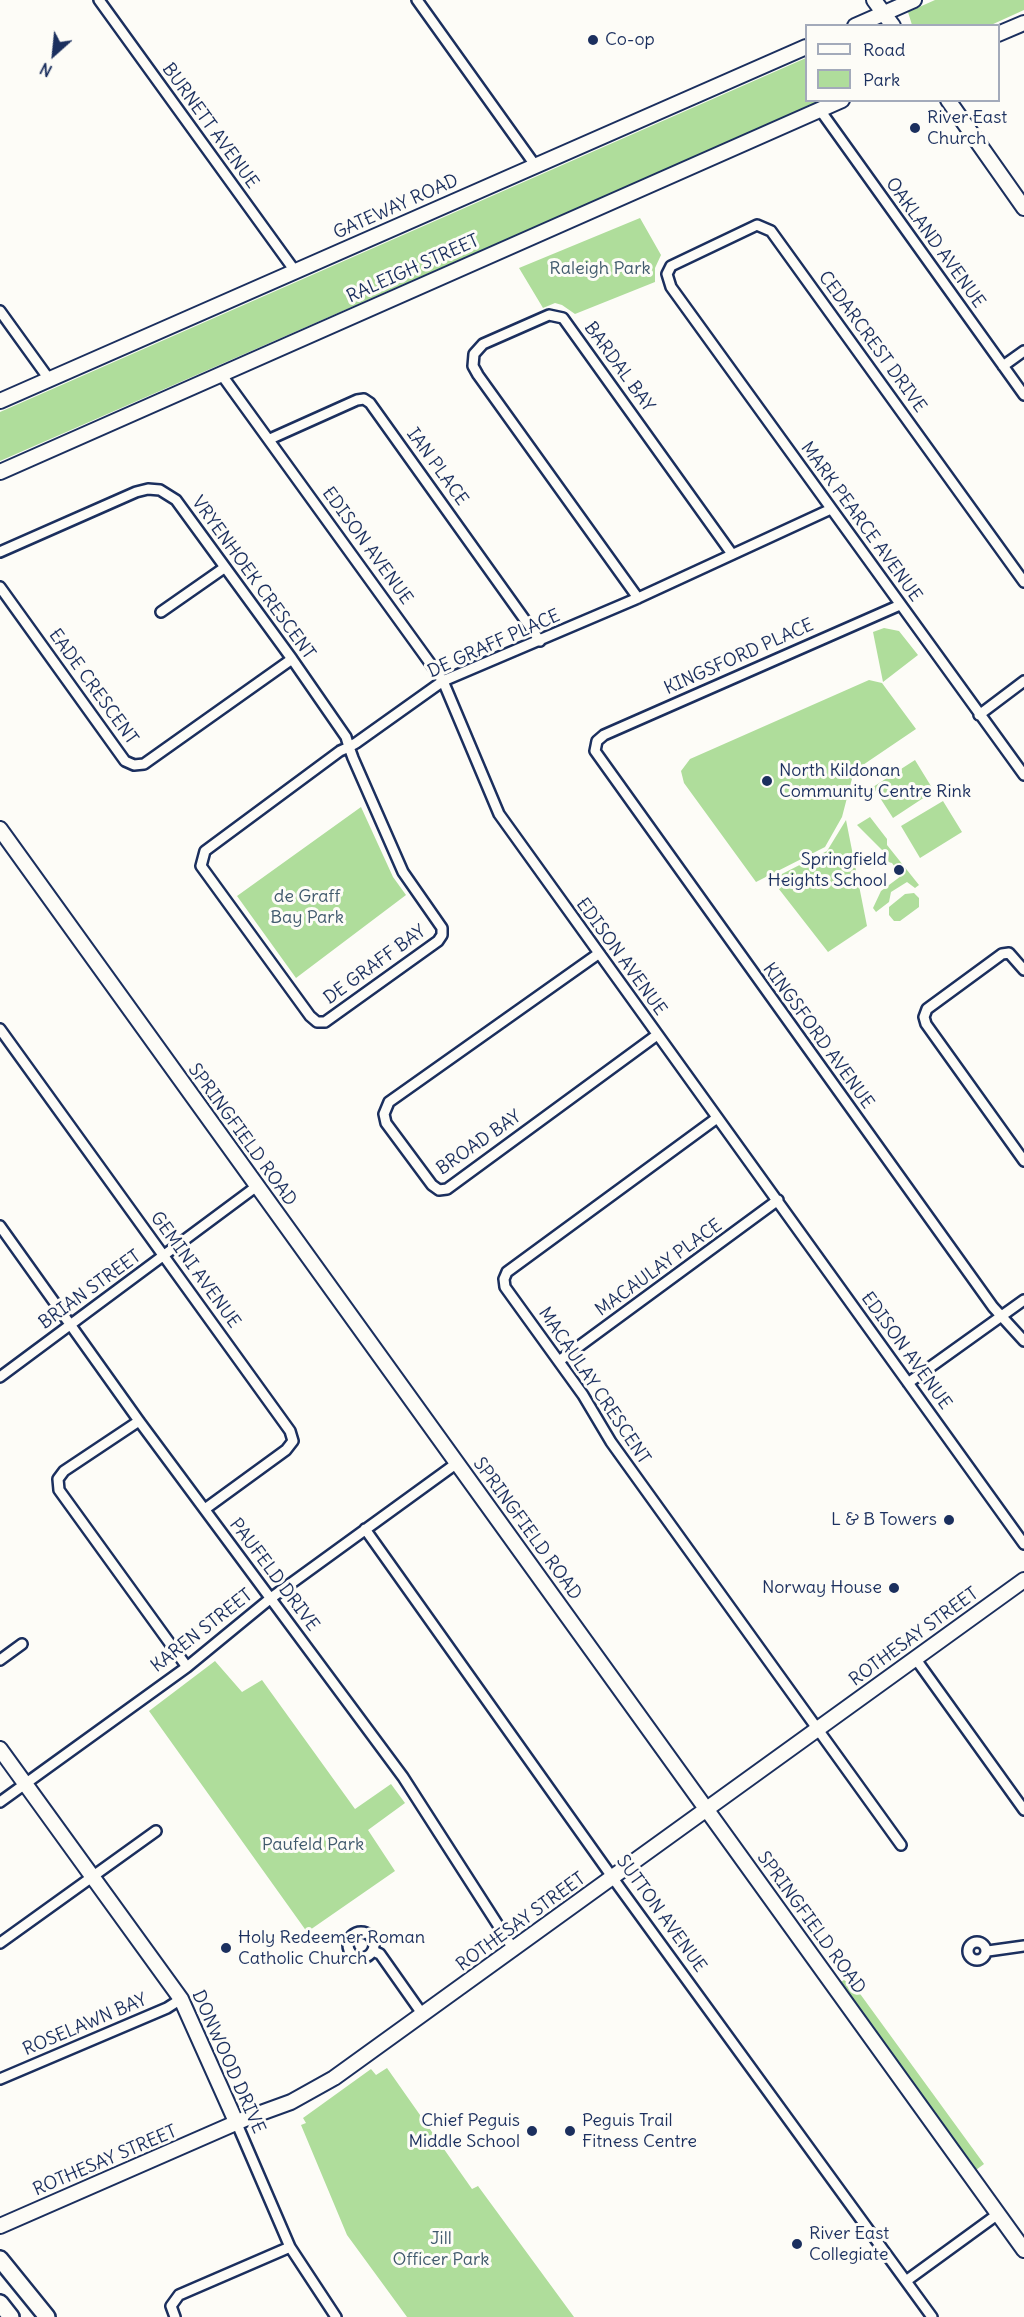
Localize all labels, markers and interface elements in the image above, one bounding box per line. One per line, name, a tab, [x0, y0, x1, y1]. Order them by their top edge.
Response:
north arrow	[24, 24, 84, 84]
legend	[805, 24, 1000, 102]
place label: Co-op	[605, 29, 655, 51]
marker: Co-op	[586, 33, 600, 47]
text: Road	[863, 38, 905, 61]
text: N	[36, 59, 55, 81]
street label: BURNETT AVENUE	[157, 59, 263, 193]
text: Park	[863, 68, 900, 91]
place label: River East Church	[927, 107, 1007, 150]
marker: River East Church	[908, 121, 922, 135]
street label: GATEWAY ROAD	[330, 170, 462, 244]
street label: OAKLAND AVENUE	[881, 174, 989, 312]
street label: RALEIGH STREET	[344, 230, 482, 308]
park label: Raleigh Park	[549, 258, 651, 280]
street label: CEDARCREST DRIVE	[814, 267, 930, 417]
street label: BARDAL BAY	[579, 318, 659, 416]
street label: IAN PLACE	[402, 424, 472, 510]
street label: MARK PEARCE AVENUE	[796, 438, 926, 606]
street label: EDISON AVENUE	[317, 483, 417, 609]
street label: VRYENHOEK CRESCENT	[187, 492, 319, 664]
street label: DE GRAFF PLACE	[424, 605, 564, 683]
street label: KINGSFORD PLACE	[661, 614, 817, 700]
street label: EADE CRESCENT	[44, 625, 142, 749]
place label: North Kildonan Community Centre Rink	[779, 760, 971, 802]
marker: North Kildonan Community Centre Rink	[760, 774, 774, 788]
place label: Springfield Heights School	[768, 849, 887, 892]
marker: Springfield Heights School	[892, 863, 906, 877]
park label: de Graff Bay Park	[270, 886, 344, 928]
street label: EDISON AVENUE	[571, 894, 671, 1020]
street label: DE GRAFF BAY	[320, 921, 430, 1009]
street label: KINGSFORD AVENUE	[758, 959, 878, 1113]
street label: SPRINGFIELD ROAD	[183, 1060, 301, 1210]
street label: BROAD BAY	[433, 1106, 525, 1180]
street label: GEMINI AVENUE	[145, 1208, 245, 1332]
street label: MACAULAY PLACE	[592, 1215, 726, 1321]
street label: BRIAN STREET	[35, 1246, 145, 1334]
street label: EDISON AVENUE	[856, 1288, 956, 1414]
street label: MACAULAY CRESCENT	[533, 1303, 655, 1469]
street label: SPRINGFIELD ROAD	[468, 1454, 586, 1604]
place label: L & B Towers	[831, 1509, 937, 1531]
marker: L & B Towers	[942, 1513, 956, 1527]
street label: PAUFELD DRIVE	[225, 1514, 323, 1636]
place label: Norway House	[762, 1577, 882, 1599]
marker: Norway House	[887, 1581, 901, 1595]
street label: ROTHESAY STREET	[845, 1583, 983, 1691]
street label: KAREN STREET	[147, 1585, 257, 1677]
park label: Paufeld Park	[262, 1834, 364, 1856]
street label: SPRINGFIELD ROAD	[752, 1848, 870, 1998]
street label: SUTTON AVENUE	[611, 1851, 711, 1977]
street label: ROTHESAY STREET	[452, 1868, 590, 1976]
place label: Holy Redeemer Roman Catholic Church	[238, 1927, 425, 1970]
marker: Holy Redeemer Roman Catholic Church	[219, 1941, 233, 1955]
street label: DONWOOD DRIVE	[187, 1987, 269, 2137]
street label: ROSELAWN BAY	[20, 1989, 150, 2061]
place label: Chief Peguis Middle School	[408, 2110, 520, 2152]
place label: Peguis Trail Fitness Centre	[582, 2110, 697, 2152]
street label: ROTHESAY STREET	[30, 2121, 180, 2201]
marker: Chief Peguis Middle School	[525, 2124, 539, 2138]
marker: Peguis Trail Fitness Centre	[563, 2124, 577, 2138]
place label: River East Collegiate	[809, 2223, 889, 2266]
park label: Jill Officer Park	[392, 2228, 490, 2270]
marker: River East Collegiate	[790, 2237, 804, 2251]

